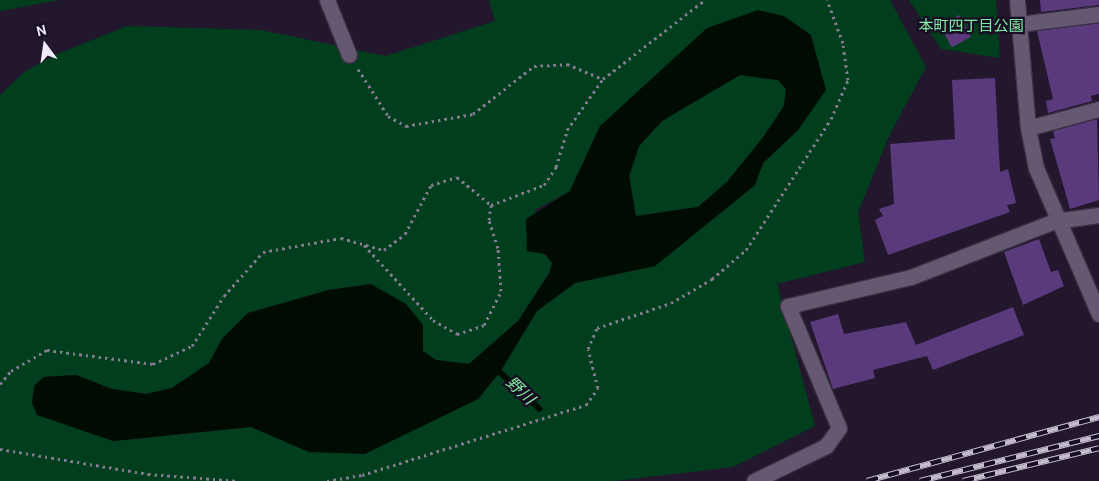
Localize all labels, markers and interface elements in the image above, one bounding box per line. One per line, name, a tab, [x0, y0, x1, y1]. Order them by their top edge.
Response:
park label: 本町四丁目公園	[919, 18, 1023, 36]
north arrow	[20, 20, 70, 70]
text: N	[34, 21, 48, 40]
water label: 野川	[502, 373, 538, 409]

